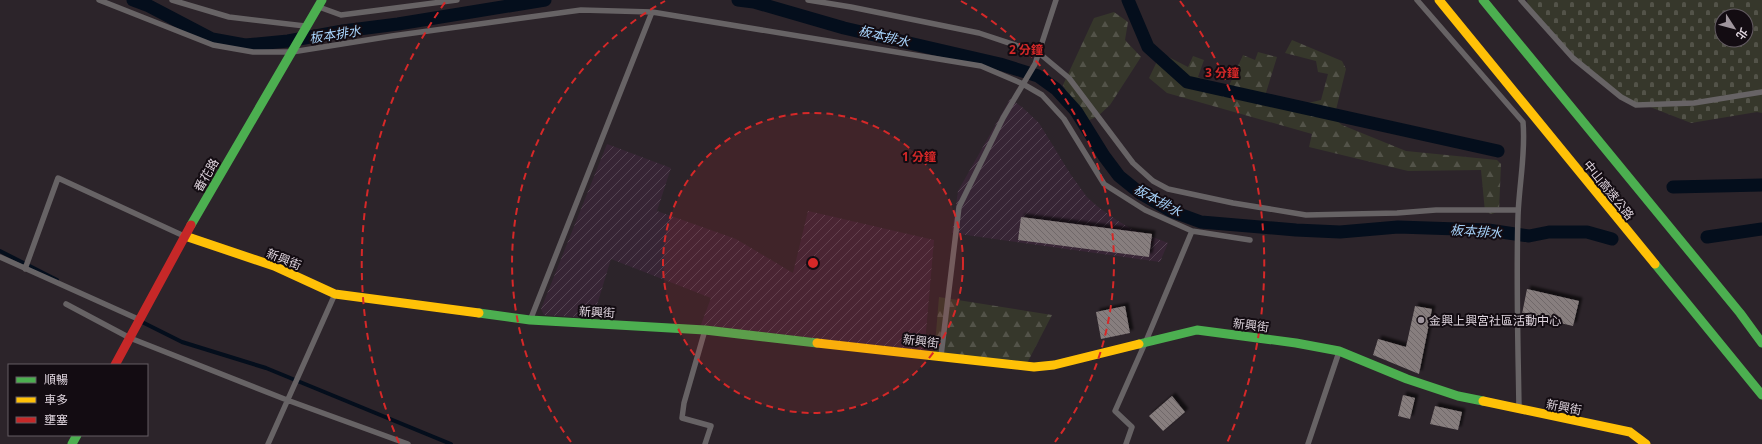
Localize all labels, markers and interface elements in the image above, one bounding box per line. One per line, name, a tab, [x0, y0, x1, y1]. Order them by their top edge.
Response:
north arrow	[1714, 8, 1754, 48]
water label: 板本排水	[308, 21, 363, 47]
water label: 板本排水	[857, 21, 912, 51]
text: 北	[1733, 25, 1752, 43]
text: 2 分鐘	[1009, 41, 1043, 58]
text: 3 分鐘	[1205, 64, 1239, 81]
text: 1 分鐘	[902, 148, 936, 165]
street label: 番花路	[190, 155, 222, 195]
street label: 中山高速公路	[1580, 157, 1638, 223]
water label: 板本排水	[1131, 180, 1186, 221]
water label: 板本排水	[1449, 220, 1504, 242]
street label: 新興街	[264, 244, 304, 274]
centre of rings	[806, 256, 820, 270]
street label: 新興街	[579, 303, 615, 321]
place label: 金興上興宮社區活動中心	[1429, 312, 1561, 329]
street label: 新興街	[1232, 314, 1270, 336]
marker: 金興上興宮社區活動中心	[1416, 315, 1426, 325]
street label: 新興街	[902, 330, 940, 352]
legend	[8, 364, 148, 436]
text: 順暢	[44, 371, 68, 388]
text: 車多	[44, 391, 68, 408]
street label: 新興街	[1545, 395, 1583, 419]
text: 壅塞	[44, 411, 68, 428]

